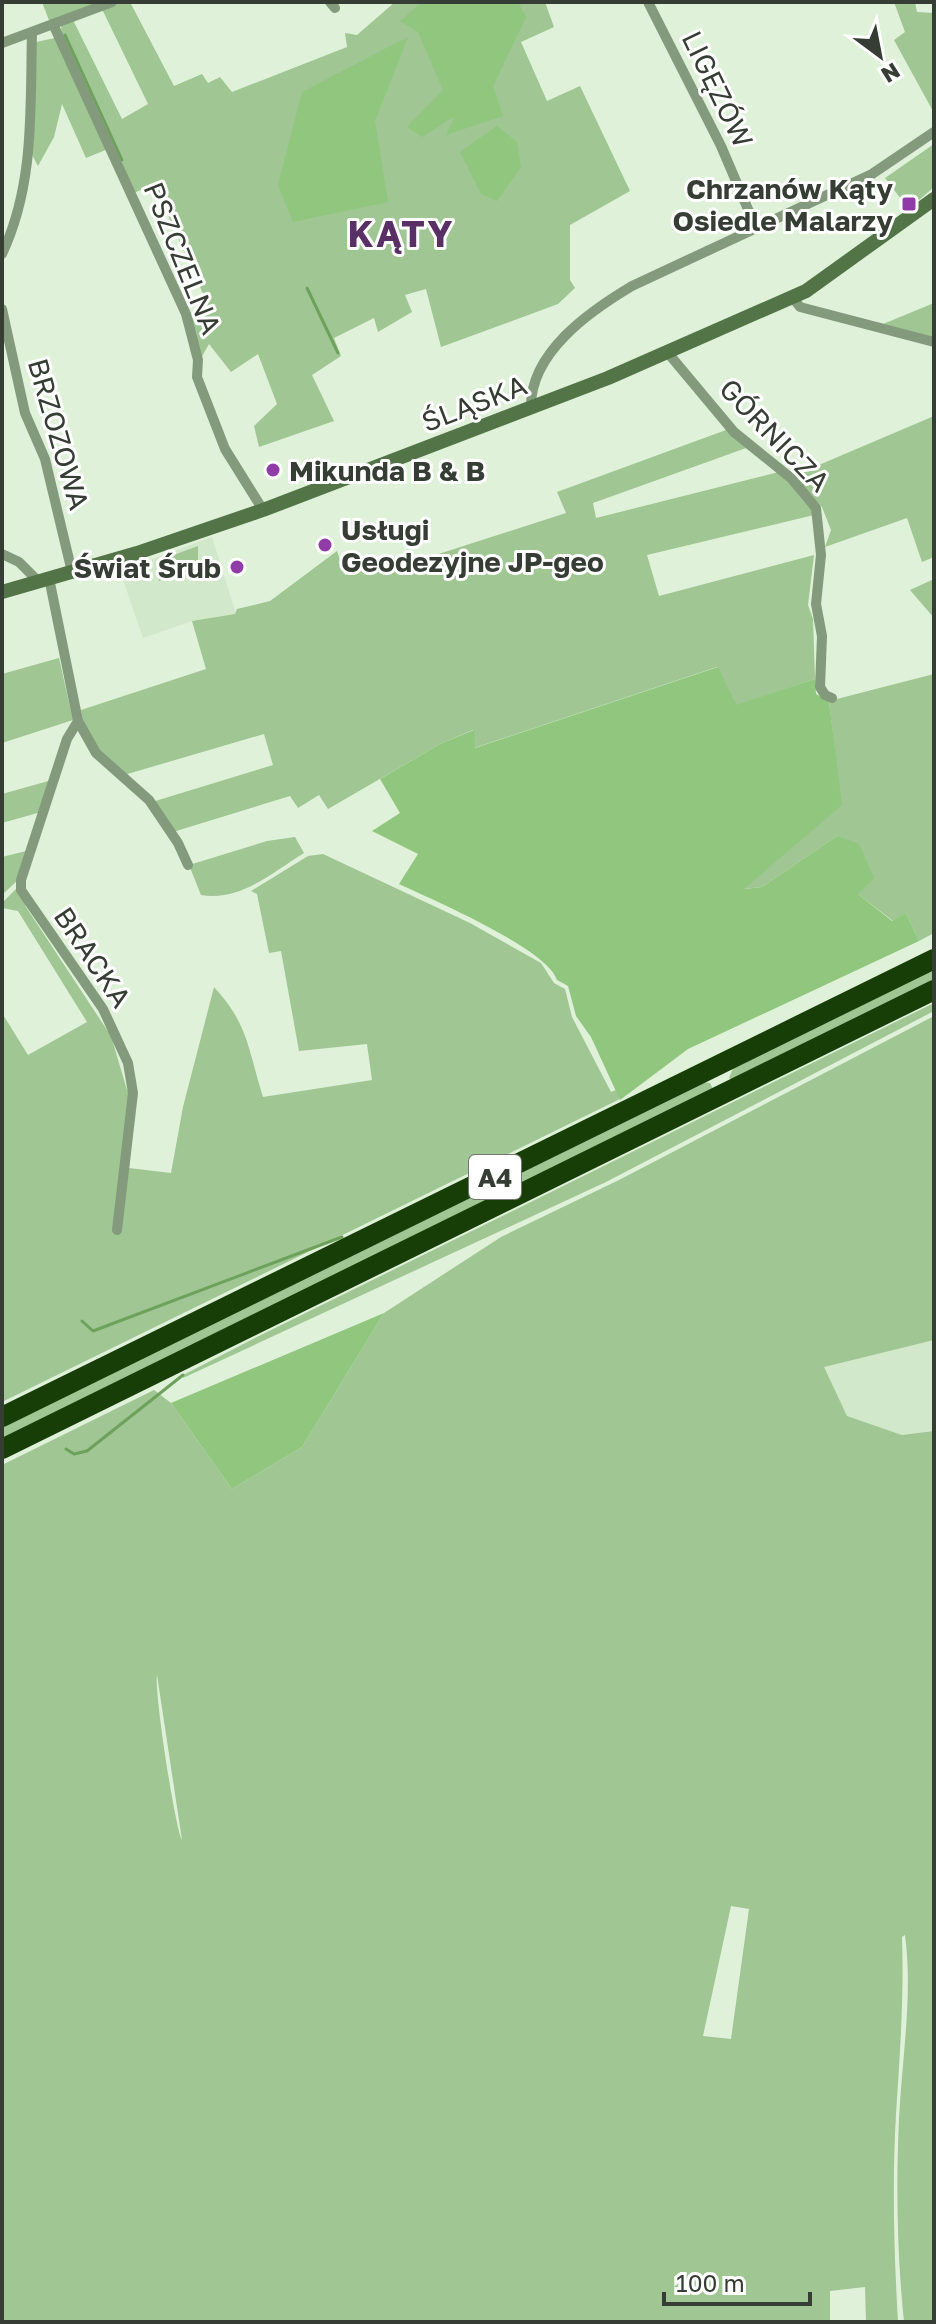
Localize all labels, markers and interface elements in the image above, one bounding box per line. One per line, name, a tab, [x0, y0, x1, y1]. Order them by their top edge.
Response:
north arrow	[840, 16, 920, 96]
street label: LIGĘZÓW	[676, 25, 760, 153]
text: N	[877, 58, 905, 89]
place label: Chrzanów Kąty Osiedle Malarzy	[672, 172, 893, 237]
street label: PSZCZELNA	[138, 177, 229, 339]
marker: Chrzanów Kąty Osiedle Malarzy	[900, 195, 918, 213]
district label: KĄTY	[348, 212, 455, 255]
street label: BRZOZOWA	[22, 355, 96, 514]
street label: ŚLĄSKA	[417, 368, 531, 438]
street label: GÓRNICZA	[713, 372, 837, 498]
place label: Mikunda B & B	[289, 454, 485, 487]
marker: Mikunda B & B	[264, 461, 282, 479]
place label: Usługi Geodezyjne JP-geo	[341, 513, 604, 578]
marker: Usługi Geodezyjne JP-geo	[316, 536, 334, 554]
place label: Świat Śrub	[74, 551, 221, 584]
marker: Świat Śrub	[228, 558, 246, 576]
street label: BRACKA	[48, 901, 139, 1014]
road number: A4	[469, 1155, 521, 1199]
scale bar	[664, 2256, 810, 2306]
text: 100 m	[676, 2268, 745, 2297]

